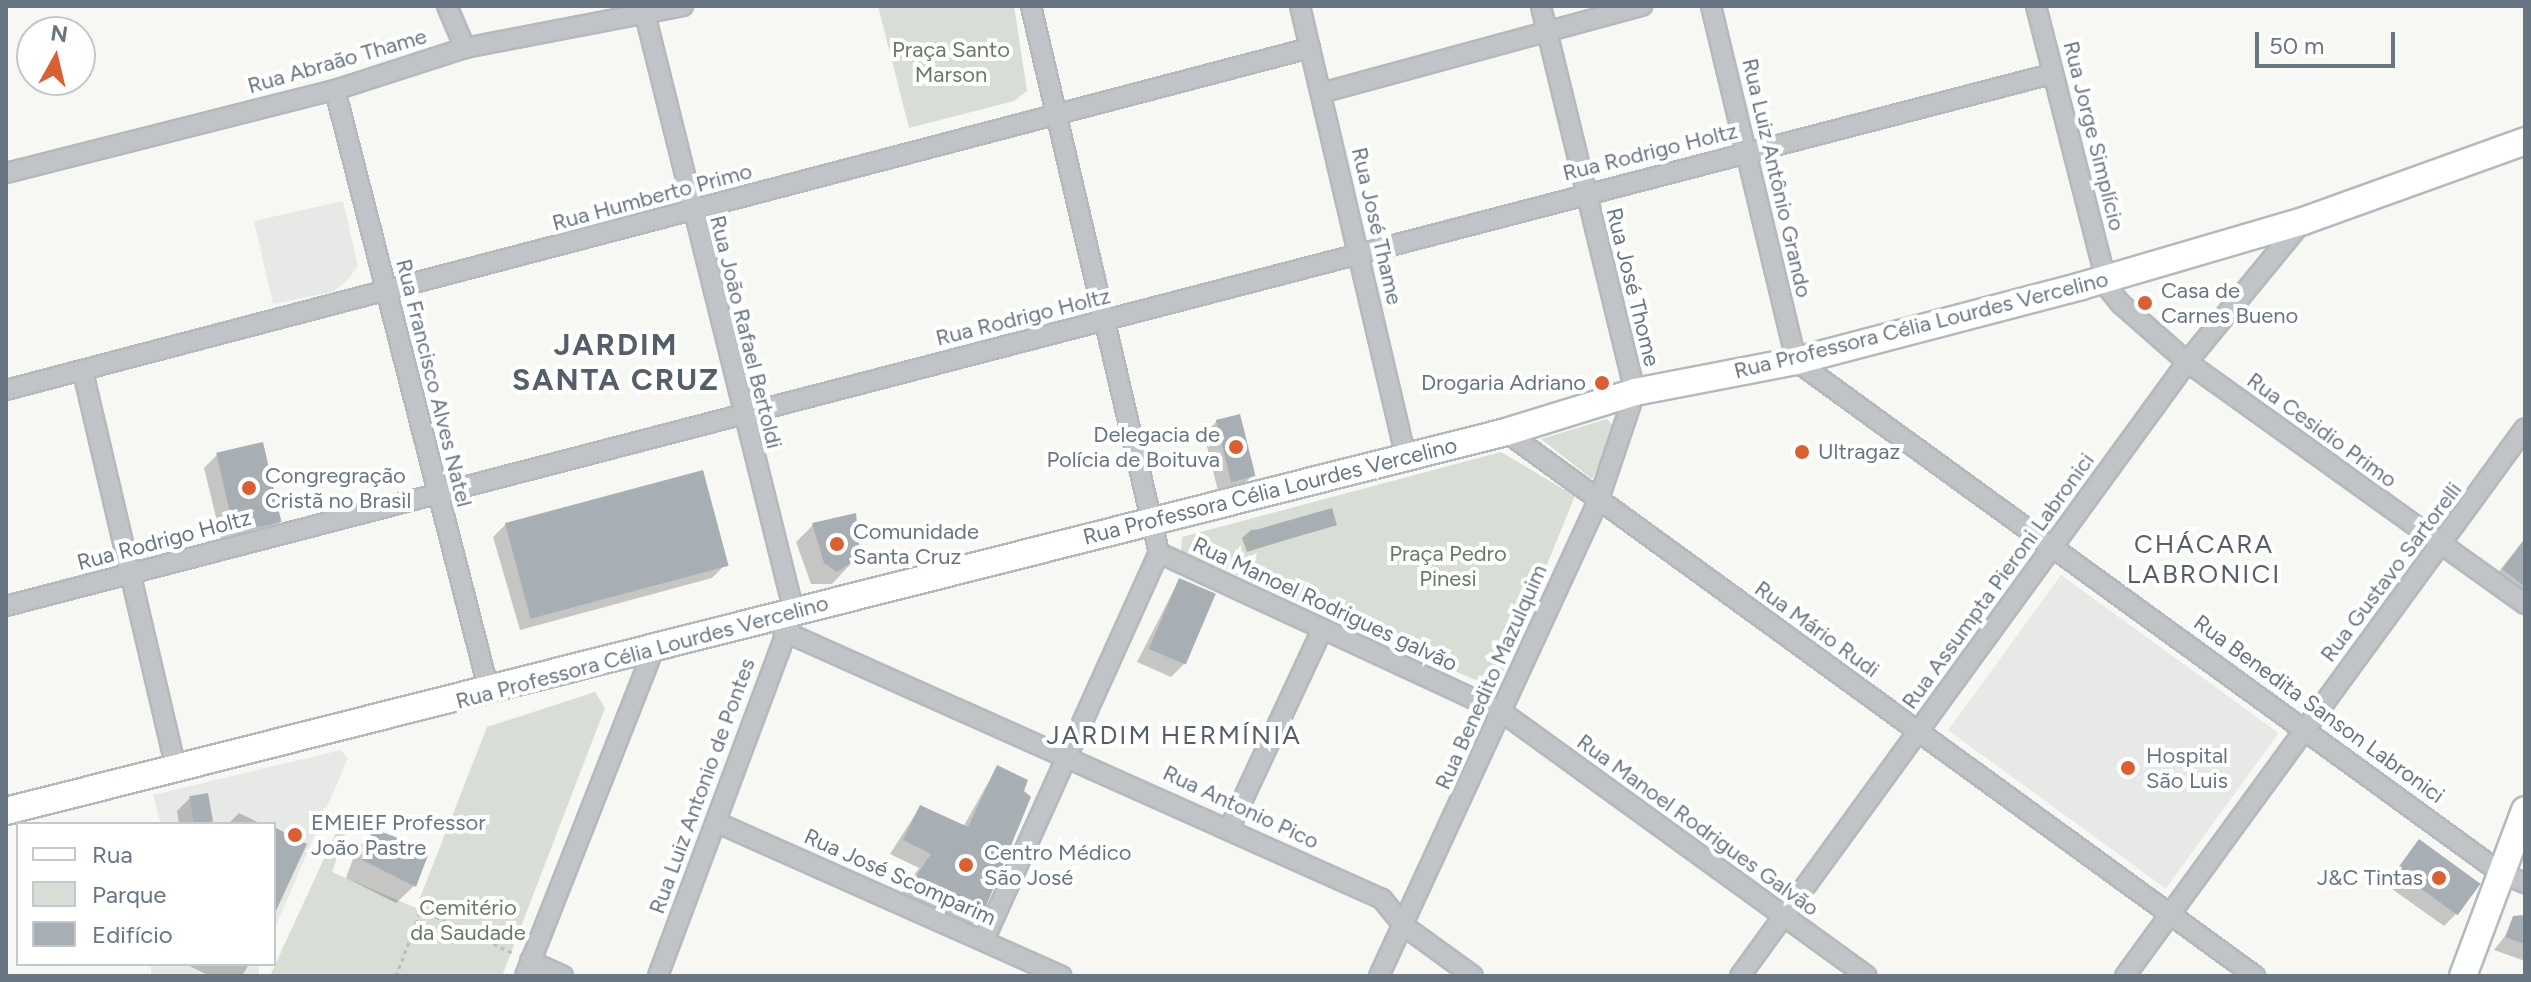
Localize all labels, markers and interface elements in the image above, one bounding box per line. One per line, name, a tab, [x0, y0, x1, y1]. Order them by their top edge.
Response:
north arrow	[16, 16, 96, 96]
scale bar	[2259, 16, 2399, 66]
text: N	[49, 19, 69, 48]
street label: Rua Abraão Thame	[244, 23, 430, 99]
text: 50 m	[2269, 31, 2325, 60]
park label: Praça Santo Marson	[892, 36, 1010, 88]
street label: Rua Jorge Simplício	[2058, 38, 2130, 234]
street label: Rua Luiz Antônio Grando	[1737, 56, 1817, 300]
street label: Rua Rodrigo Holtz	[1560, 118, 1740, 186]
street label: Rua José Thame	[1346, 145, 1408, 307]
street label: Rua Humberto Primo	[549, 158, 755, 236]
street label: Rua José Thome	[1601, 205, 1665, 369]
street label: Rua João Rafael Bertoldi	[704, 213, 788, 451]
street label: Rua Francisco Alves Natel	[390, 256, 478, 510]
street label: Rua Professora Célia Lourdes Vercelino	[1731, 266, 2111, 384]
place label: Casa de Carnes Bueno	[2161, 277, 2298, 328]
street label: Rua Rodrigo Holtz	[933, 283, 1113, 351]
marker: Casa de Carnes Bueno	[2136, 294, 2154, 312]
district label: JARDIM SANTA CRUZ	[512, 327, 720, 398]
street label: Rua Cesidio Primo	[2242, 367, 2402, 493]
place label: Drogaria Adriano	[1421, 370, 1586, 396]
marker: Drogaria Adriano	[1593, 374, 1611, 392]
place label: Delegacia de Polícia de Boituva	[1046, 421, 1220, 472]
street label: Rua Professora Célia Lourdes Vercelino	[1080, 432, 1460, 550]
marker: Delegacia de Polícia de Boituva	[1227, 438, 1245, 456]
place label: Ultragaz	[1818, 439, 1900, 465]
marker: Ultragaz	[1793, 443, 1811, 461]
street label: Rua Assumpta Pieroni Labronici	[1896, 448, 2100, 714]
place label: Congregração Cristã no Brasil	[265, 462, 411, 514]
street label: Rua Gustavo Sartorelli	[2315, 477, 2467, 667]
marker: Congregração Cristã no Brasil	[240, 479, 258, 497]
street label: Rua Rodrigo Holtz	[74, 504, 254, 576]
place label: Comunidade Santa Cruz	[853, 518, 979, 570]
district label: CHÁCARA LABRONICI	[2127, 529, 2281, 590]
street label: Rua Manoel Rodrigues galvão	[1189, 531, 1461, 677]
marker: Comunidade Santa Cruz	[828, 535, 846, 553]
park label: Praça Pedro Pinesi	[1389, 540, 1507, 592]
street label: Rua Benedito Mazulquim	[1429, 560, 1553, 794]
street label: Rua Mário Rudi	[1750, 575, 1884, 683]
street label: Rua Professora Célia Lourdes Vercelino	[453, 589, 831, 715]
street label: Rua Benedita Sanson Labronici	[2189, 609, 2449, 809]
street label: Rua Luiz Antonio de Pontes	[643, 655, 761, 917]
district label: JARDIM HERMÍNIA	[1046, 720, 1302, 752]
street label: Rua Manoel Rodrigues Galvão	[1572, 728, 1824, 922]
place label: Hospital São Luis	[2146, 742, 2228, 794]
marker: Hospital São Luis	[2117, 757, 2139, 779]
street label: Rua Antonio Pico	[1159, 759, 1323, 855]
place label: EMEIEF Professor João Pastre	[311, 809, 486, 860]
legend	[16, 822, 276, 966]
street label: Rua José Scomparim	[800, 823, 1000, 931]
marker: EMEIEF Professor João Pastre	[286, 826, 304, 844]
place label: Centro Médico São José	[984, 839, 1131, 890]
text: Rua	[92, 840, 133, 869]
marker: Centro Médico São José	[955, 854, 977, 876]
place label: J&C Tintas	[2317, 865, 2423, 891]
marker: J&C Tintas	[2430, 869, 2448, 887]
text: Parque	[92, 880, 166, 909]
park label: Cemitério da Saudade	[410, 894, 526, 946]
text: Edifício	[92, 920, 173, 949]

